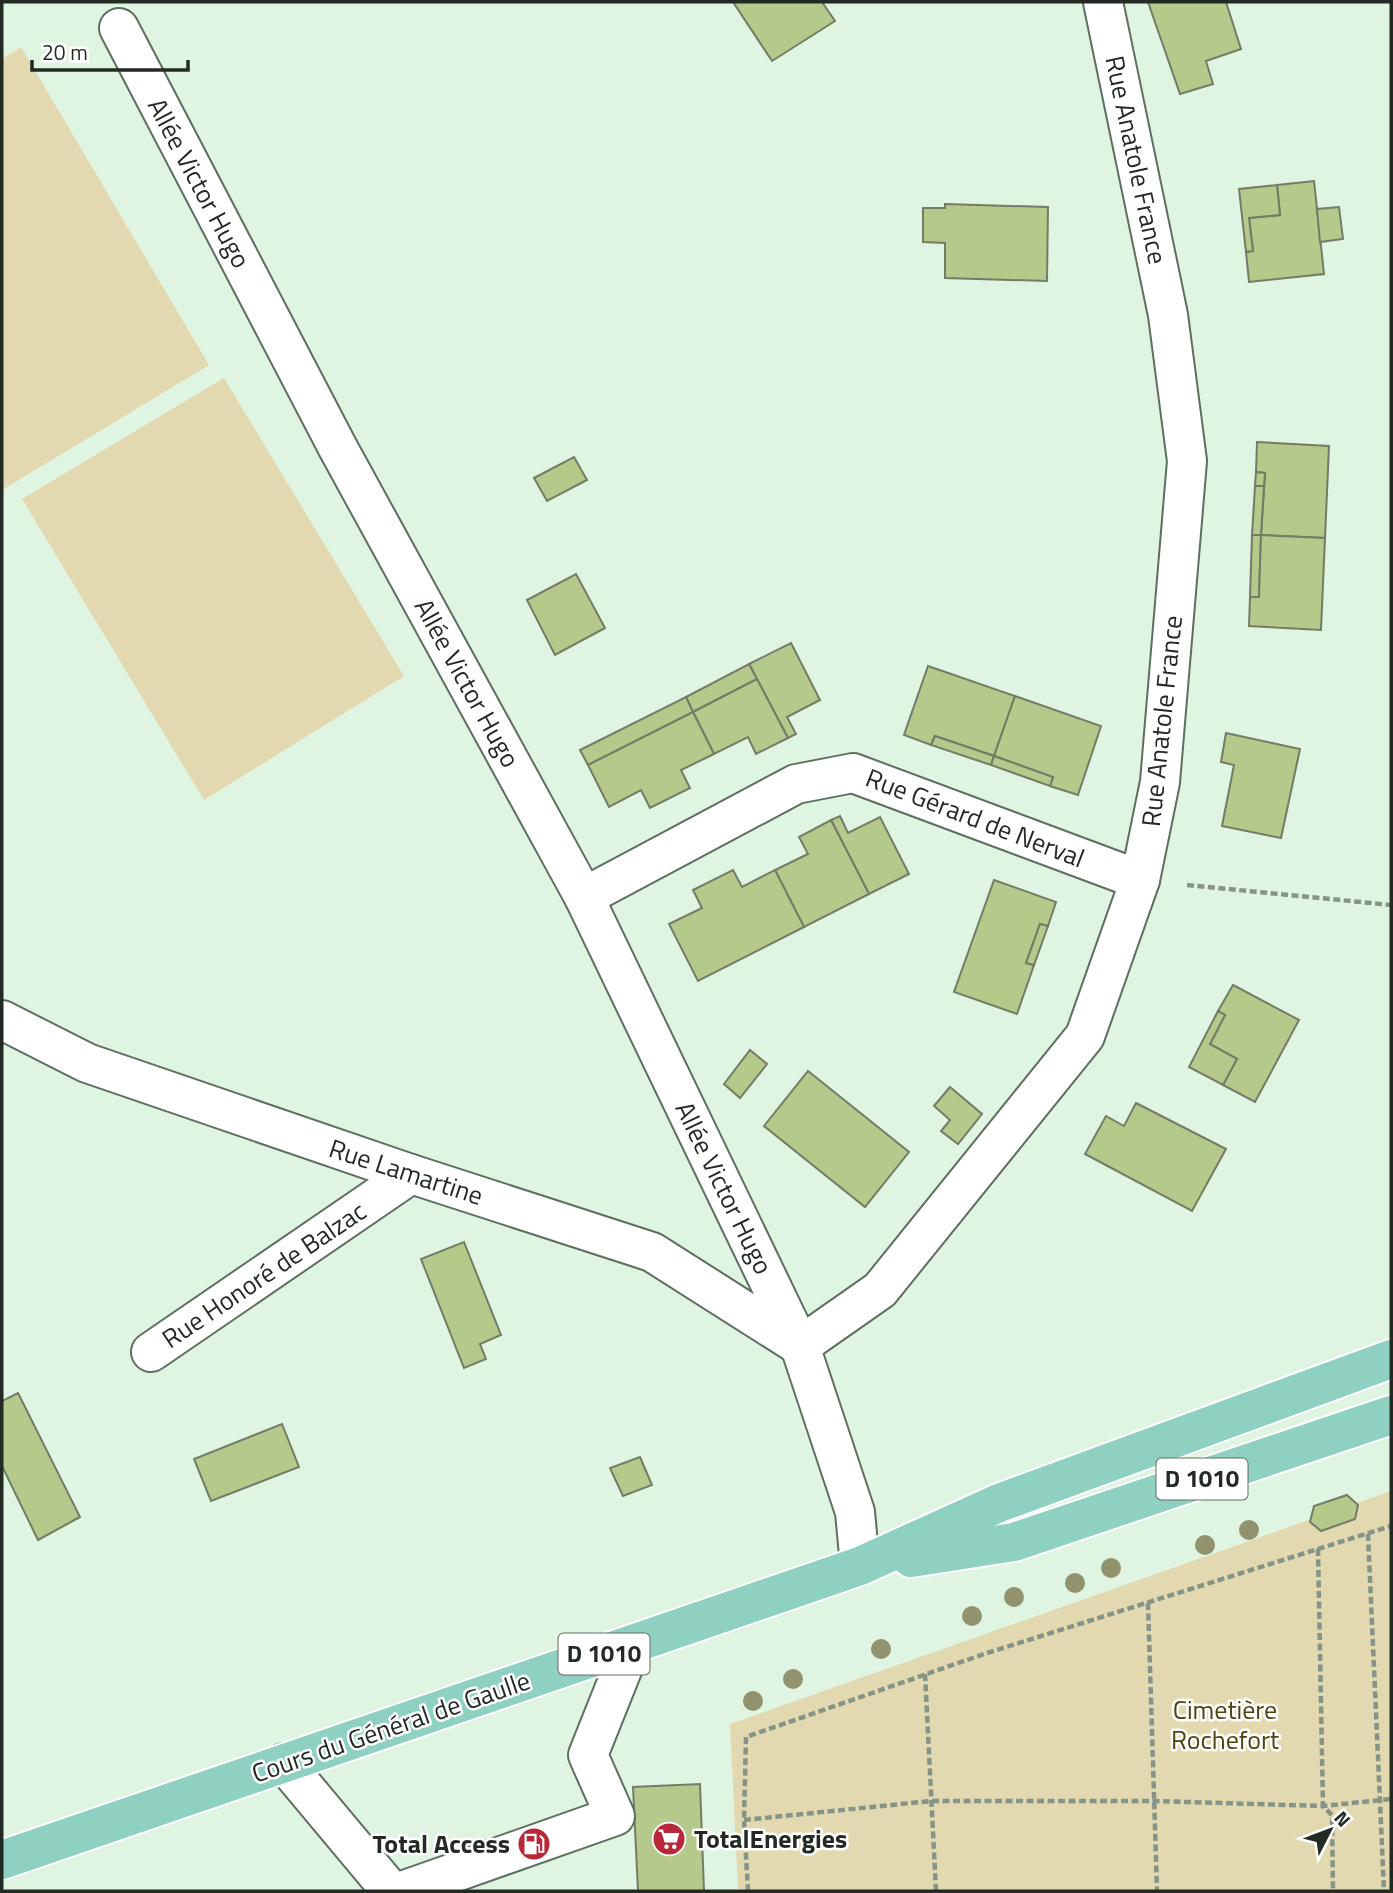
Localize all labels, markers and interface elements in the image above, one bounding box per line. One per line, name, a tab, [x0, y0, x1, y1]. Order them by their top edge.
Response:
scale bar	[32, 28, 187, 72]
text: 20 m	[42, 36, 88, 68]
street label: Rue Anatole France	[1095, 52, 1178, 268]
street label: Allée Victor Hugo	[138, 91, 261, 275]
street label: Allée Victor Hugo	[405, 591, 530, 774]
street label: Rue Anatole France	[1131, 613, 1192, 829]
street label: Rue Gérard de Nerval	[860, 758, 1090, 877]
street label: Allée Victor Hugo	[666, 1095, 783, 1281]
street label: Rue Lamartine	[324, 1128, 488, 1215]
street label: Rue Honoré de Balzac	[154, 1192, 374, 1358]
road number: D 1010	[1156, 1458, 1248, 1499]
road number: D 1010	[558, 1634, 650, 1674]
street label: Cours du Général de Gaulle	[246, 1661, 535, 1793]
park label: Cimetière Rochefort	[1171, 1690, 1279, 1759]
north arrow	[1295, 1795, 1365, 1865]
text: N	[1328, 1804, 1358, 1833]
place label: TotalEnergies	[694, 1819, 847, 1858]
supermarket icon: TotalEnergies	[650, 1820, 688, 1858]
place label: Total Access	[372, 1824, 510, 1863]
fuel station icon: Total Access	[515, 1825, 553, 1863]

